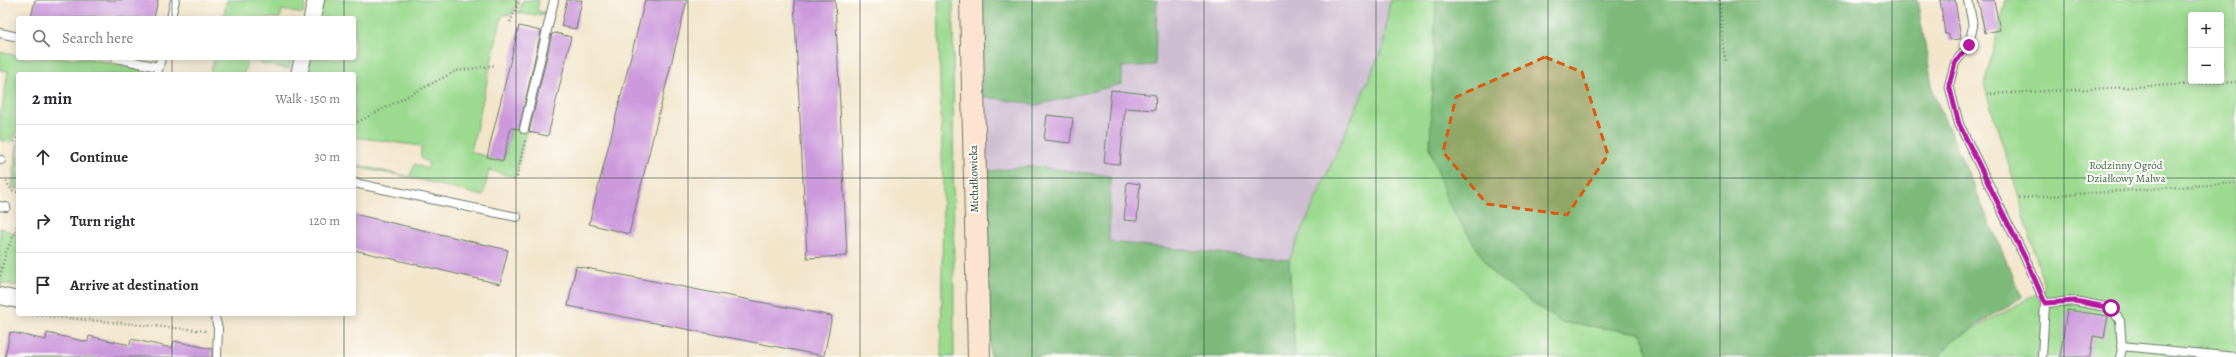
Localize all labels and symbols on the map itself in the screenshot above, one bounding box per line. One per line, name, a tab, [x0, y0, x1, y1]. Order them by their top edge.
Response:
route end	[1960, 36, 1978, 54]
street label: Michałkowicka	[966, 144, 982, 213]
park label: Rodzinny Ogród Działkowy Malwa	[2086, 158, 2166, 186]
route start	[2102, 299, 2120, 317]

